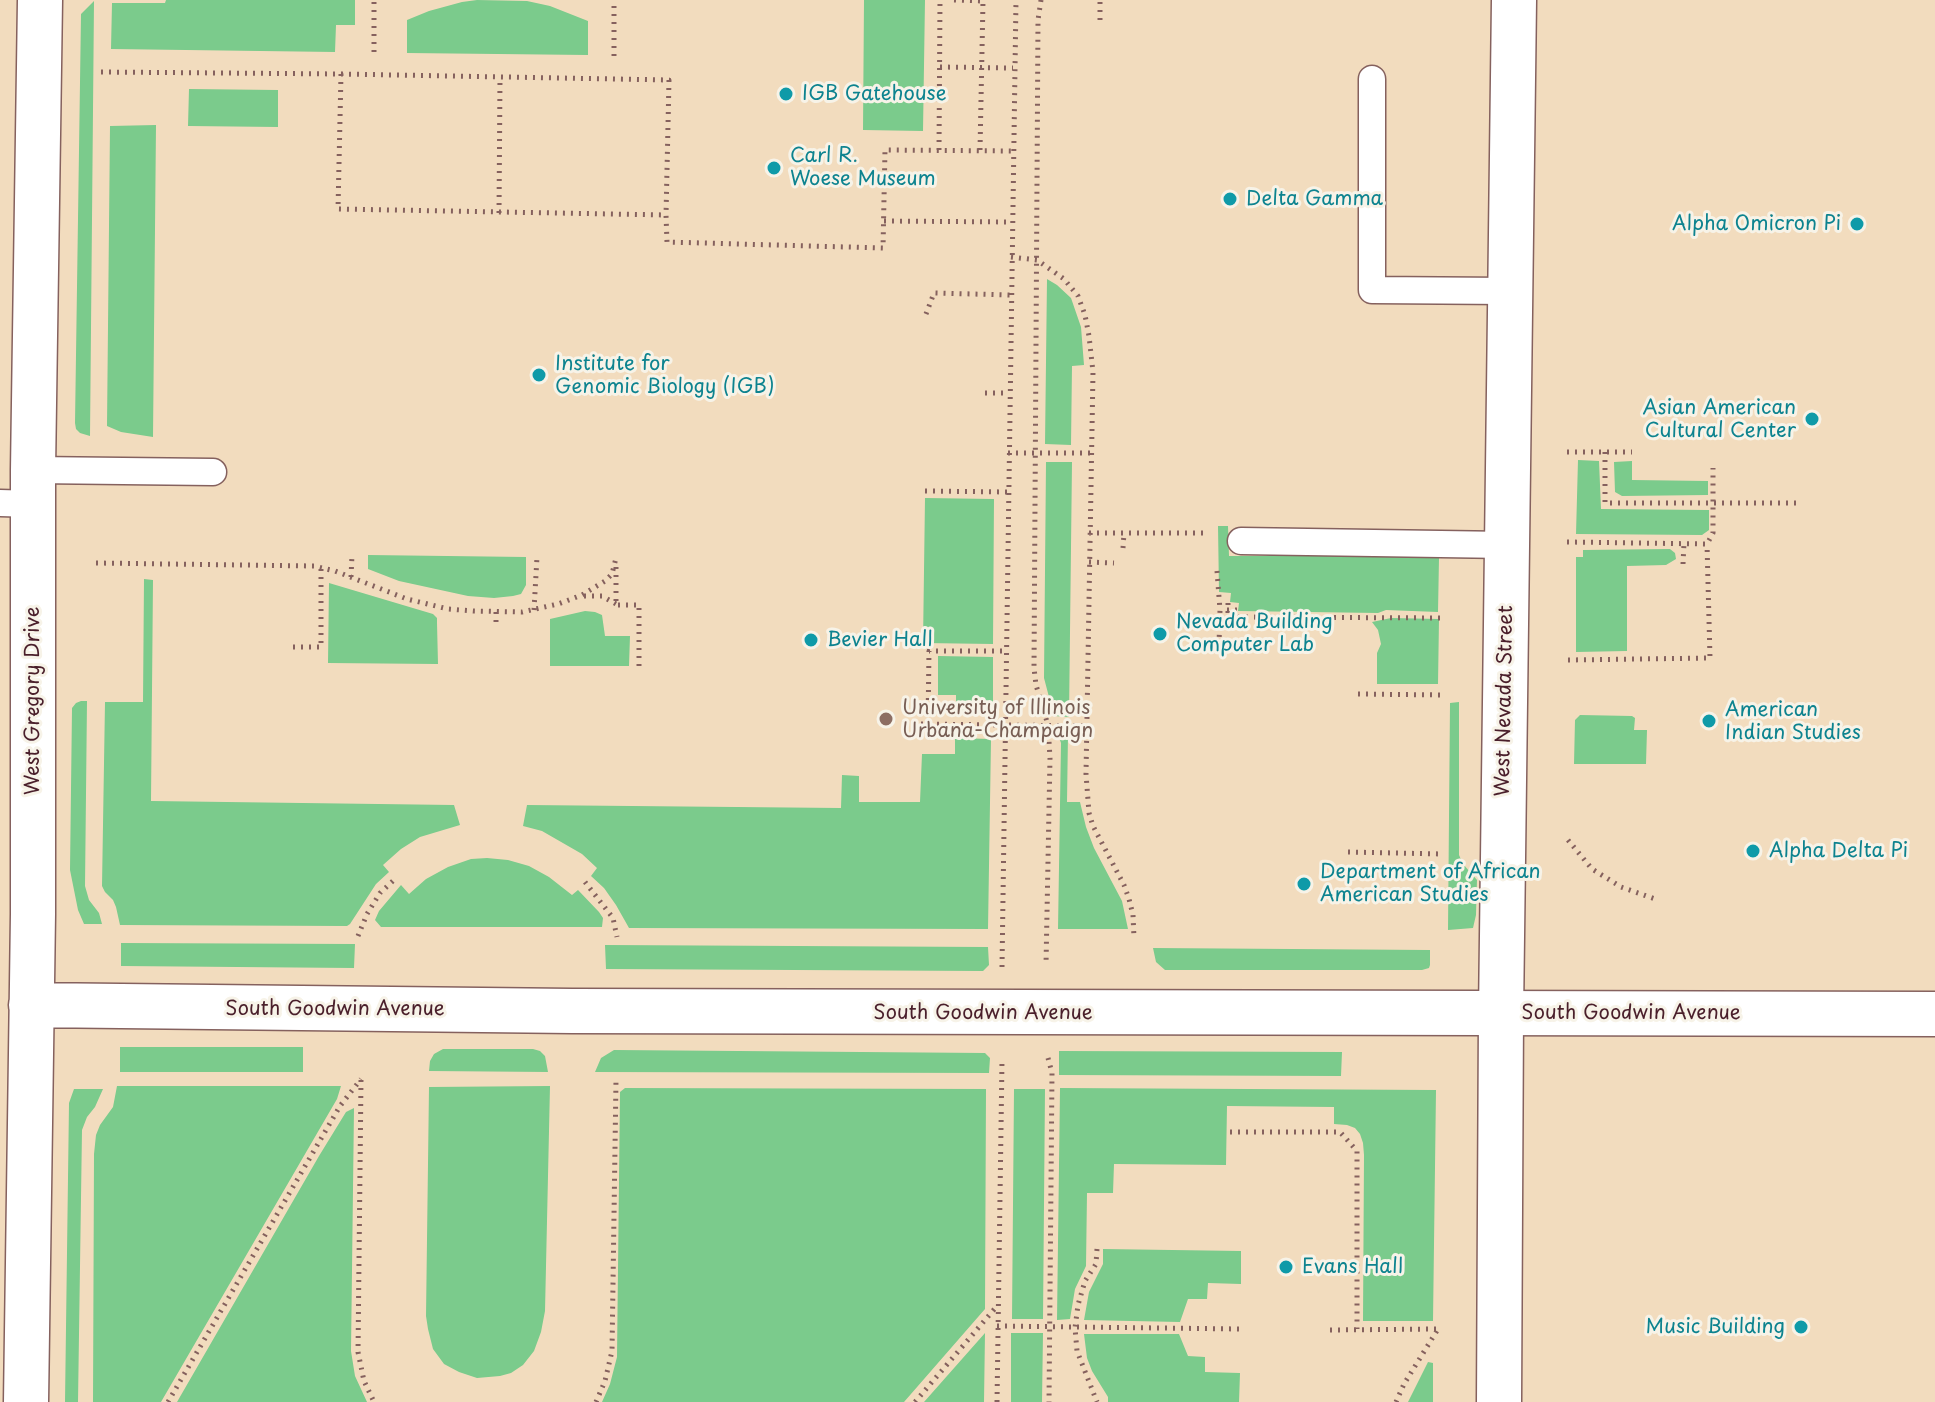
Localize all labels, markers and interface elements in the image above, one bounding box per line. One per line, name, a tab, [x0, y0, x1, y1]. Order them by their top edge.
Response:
place label: IGB Gatehouse	[802, 82, 947, 106]
marker: IGB Gatehouse	[777, 85, 795, 103]
place label: Carl R. Woese Museum	[790, 144, 936, 191]
marker: Carl R. Woese Museum	[765, 159, 783, 177]
place label: Delta Gamma	[1246, 187, 1383, 211]
marker: Delta Gamma	[1221, 190, 1239, 208]
place label: Alpha Omicron Pi	[1672, 212, 1841, 236]
marker: Alpha Omicron Pi	[1848, 215, 1866, 233]
place label: Institute for Genomic Biology (IGB)	[555, 352, 775, 399]
marker: Institute for Genomic Biology (IGB)	[530, 366, 548, 384]
place label: Asian American Cultural Center	[1643, 396, 1796, 443]
marker: Asian American Cultural Center	[1803, 410, 1821, 428]
street label: West Nevada Street	[1491, 605, 1519, 797]
street label: West Gregory Drive	[21, 607, 45, 795]
place label: Nevada Building Computer Lab	[1176, 610, 1333, 657]
marker: Nevada Building Computer Lab	[1151, 625, 1169, 643]
place label: Bevier Hall	[827, 628, 933, 652]
marker: Bevier Hall	[802, 631, 820, 649]
place label: University of Illinois Urbana-Champaign	[902, 696, 1093, 743]
place label: American Indian Studies	[1725, 698, 1861, 745]
marker: University of Illinois Urbana-Champaign	[877, 710, 895, 728]
marker: American Indian Studies	[1700, 712, 1718, 730]
place label: Alpha Delta Pi	[1769, 839, 1908, 863]
marker: Alpha Delta Pi	[1744, 842, 1762, 860]
place label: Department of African American Studies	[1320, 860, 1541, 907]
marker: Department of African American Studies	[1295, 875, 1313, 893]
street label: South Goodwin Avenue	[225, 997, 445, 1021]
street label: South Goodwin Avenue	[873, 1001, 1093, 1025]
street label: South Goodwin Avenue	[1521, 1001, 1741, 1025]
place label: Evans Hall	[1302, 1255, 1403, 1279]
marker: Evans Hall	[1277, 1258, 1295, 1276]
place label: Music Building	[1646, 1315, 1785, 1339]
marker: Music Building	[1792, 1318, 1810, 1336]

